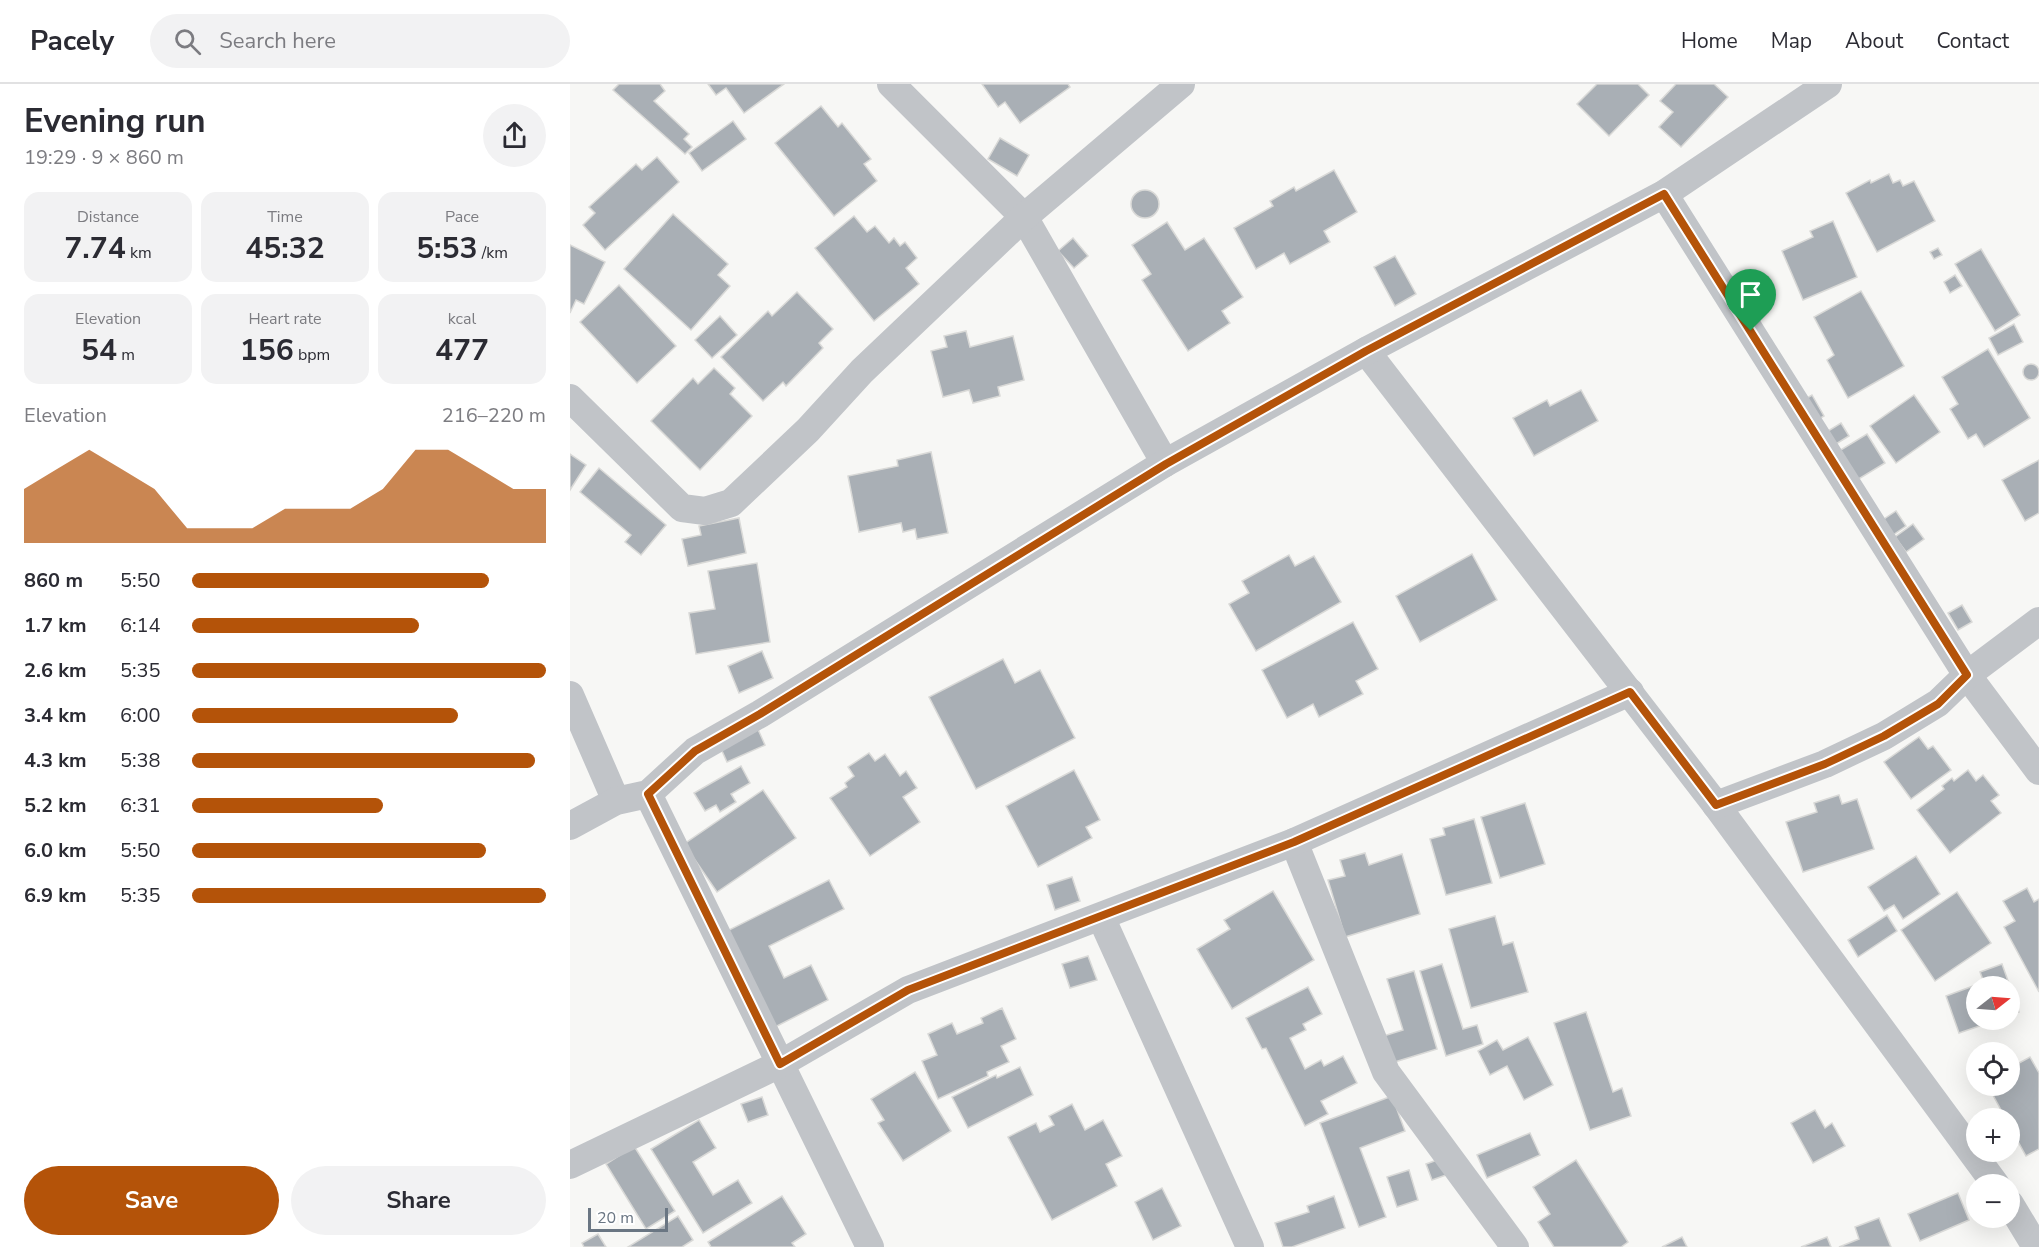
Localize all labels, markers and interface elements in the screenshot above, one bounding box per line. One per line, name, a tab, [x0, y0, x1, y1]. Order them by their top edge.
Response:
search box	[150, 14, 570, 68]
text: Pacely	[30, 22, 114, 60]
icon: search	[171, 25, 204, 58]
text: Search here	[219, 26, 336, 56]
text: Home	[1681, 27, 1738, 55]
text: Map	[1771, 27, 1812, 55]
text: About	[1845, 27, 1903, 55]
text: Contact	[1936, 27, 2009, 55]
text: Evening run	[24, 99, 206, 144]
button: share	[483, 104, 546, 167]
text: 19:29 · 9 × 860 m	[24, 144, 184, 171]
text: Distance	[77, 206, 139, 228]
text: Time	[267, 206, 303, 228]
text: Pace	[445, 206, 479, 228]
text: 7.74	[64, 228, 126, 269]
text: 45:32	[245, 228, 325, 269]
text: 5:53	[416, 228, 478, 269]
text: km	[126, 242, 152, 264]
text: /km	[478, 242, 508, 264]
pin	[1725, 269, 1776, 331]
icon: arrive	[1734, 278, 1767, 311]
text: Elevation	[75, 308, 141, 330]
text: Heart rate	[248, 308, 322, 330]
text: kcal	[448, 308, 476, 330]
text: 54	[81, 330, 117, 371]
text: 156	[240, 330, 294, 371]
text: 477	[435, 330, 489, 371]
text: m	[117, 344, 135, 366]
text: bpm	[294, 344, 330, 366]
text: Elevation	[24, 402, 107, 429]
text: 216–220 m	[442, 402, 546, 429]
text: 860 m	[24, 567, 83, 594]
text: 5:50	[120, 567, 161, 594]
text: 1.7 km	[24, 612, 87, 639]
text: 6:14	[120, 612, 161, 639]
text: 2.6 km	[24, 657, 87, 684]
text: 5:35	[120, 657, 161, 684]
text: 3.4 km	[24, 702, 87, 729]
text: 6:00	[120, 702, 161, 729]
text: 4.3 km	[24, 747, 87, 774]
text: 5:38	[120, 747, 161, 774]
text: 5.2 km	[24, 792, 87, 819]
text: 6:31	[120, 792, 161, 819]
text: 6.0 km	[24, 837, 87, 864]
text: 5:50	[120, 837, 161, 864]
text: 6.9 km	[24, 882, 87, 909]
text: 5:35	[120, 882, 161, 909]
north arrow	[1966, 976, 2020, 1030]
map controls	[1966, 976, 2020, 1228]
button: locate	[1966, 1042, 2020, 1096]
button: +	[1966, 1108, 2020, 1162]
button: Save	[24, 1166, 279, 1235]
button: Share	[291, 1166, 546, 1235]
button: −	[1966, 1174, 2020, 1228]
scale bar	[588, 1205, 668, 1232]
text: 20 m	[597, 1207, 634, 1229]

